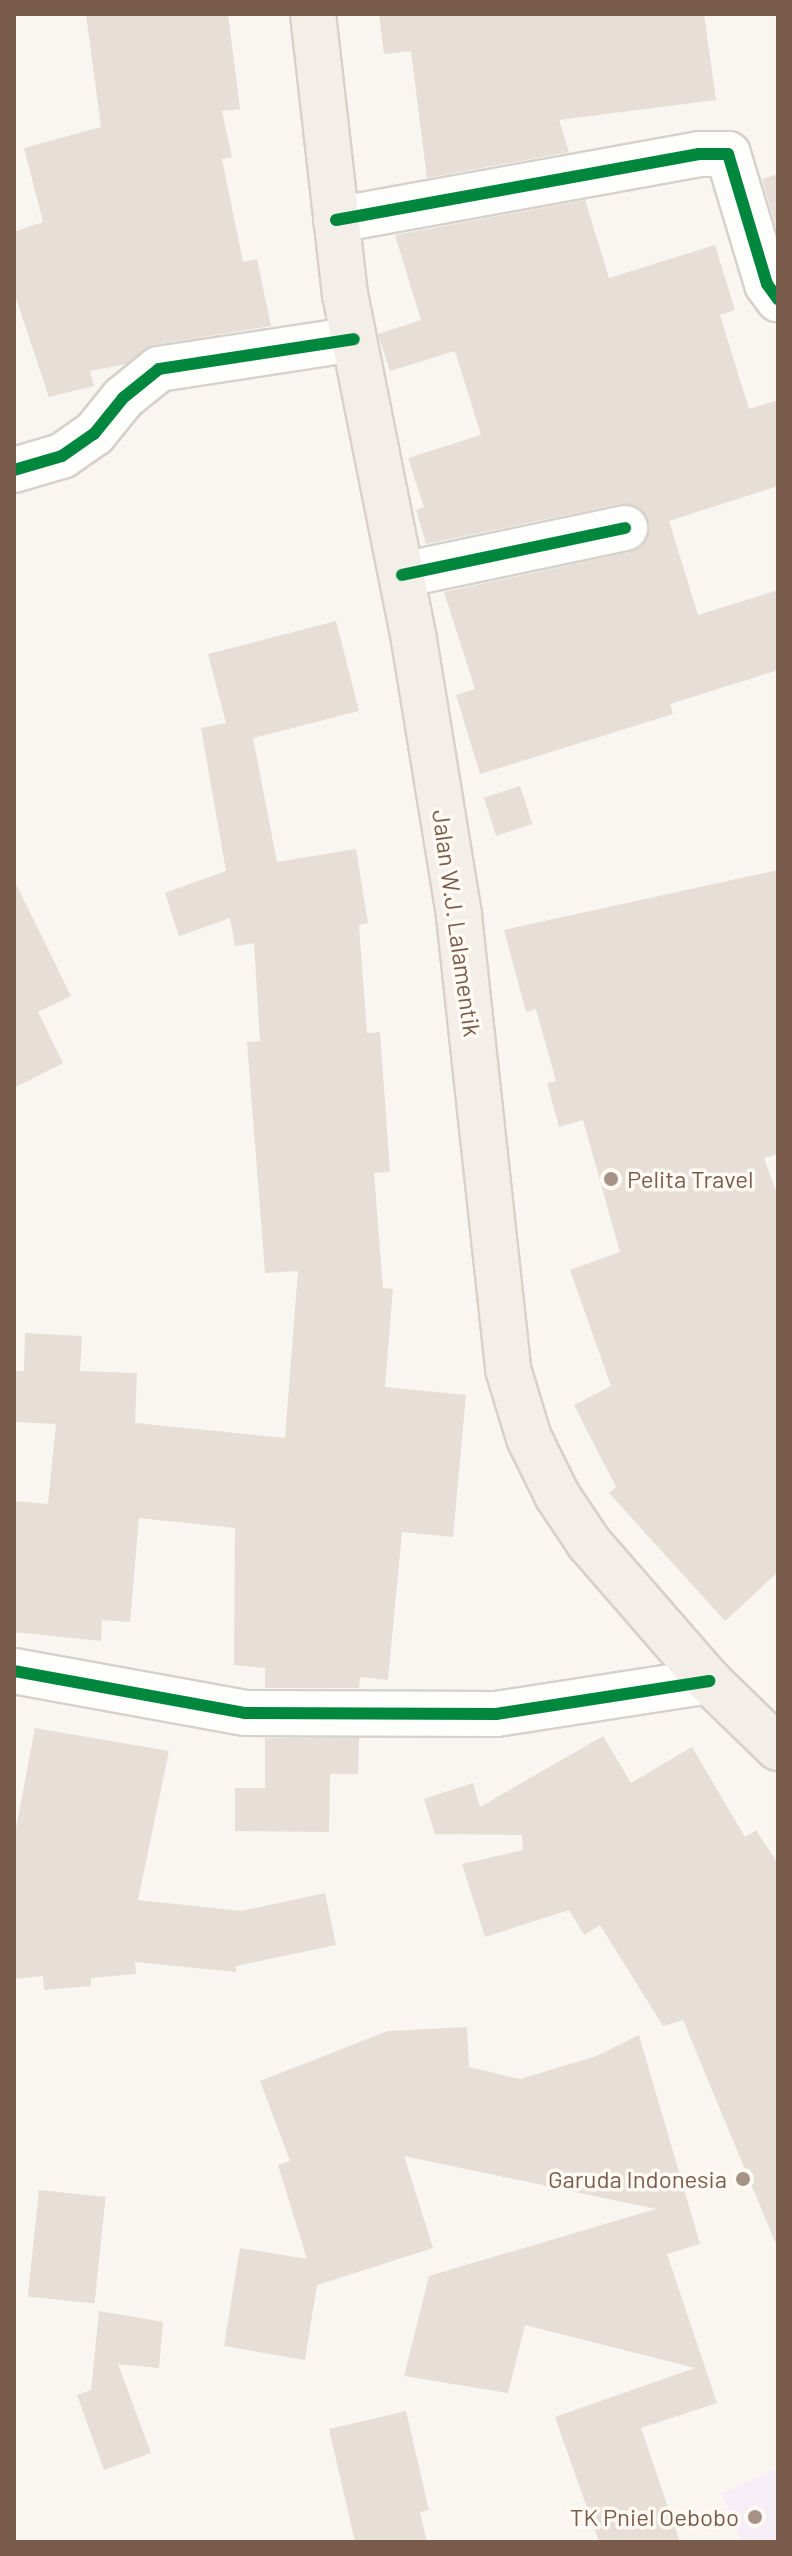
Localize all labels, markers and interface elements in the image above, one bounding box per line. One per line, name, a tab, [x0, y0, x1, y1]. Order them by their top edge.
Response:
street label: Jalan W.J. Lalamentik	[427, 808, 487, 1038]
place label: Pelita Travel	[627, 1165, 754, 1193]
marker: Pelita Travel	[602, 1170, 620, 1188]
place label: Garuda Indonesia	[548, 2165, 727, 2193]
marker: Garuda Indonesia	[734, 2170, 752, 2188]
place label: TK Pniel Oebobo	[570, 2503, 739, 2531]
marker: TK Pniel Oebobo	[746, 2508, 764, 2526]

